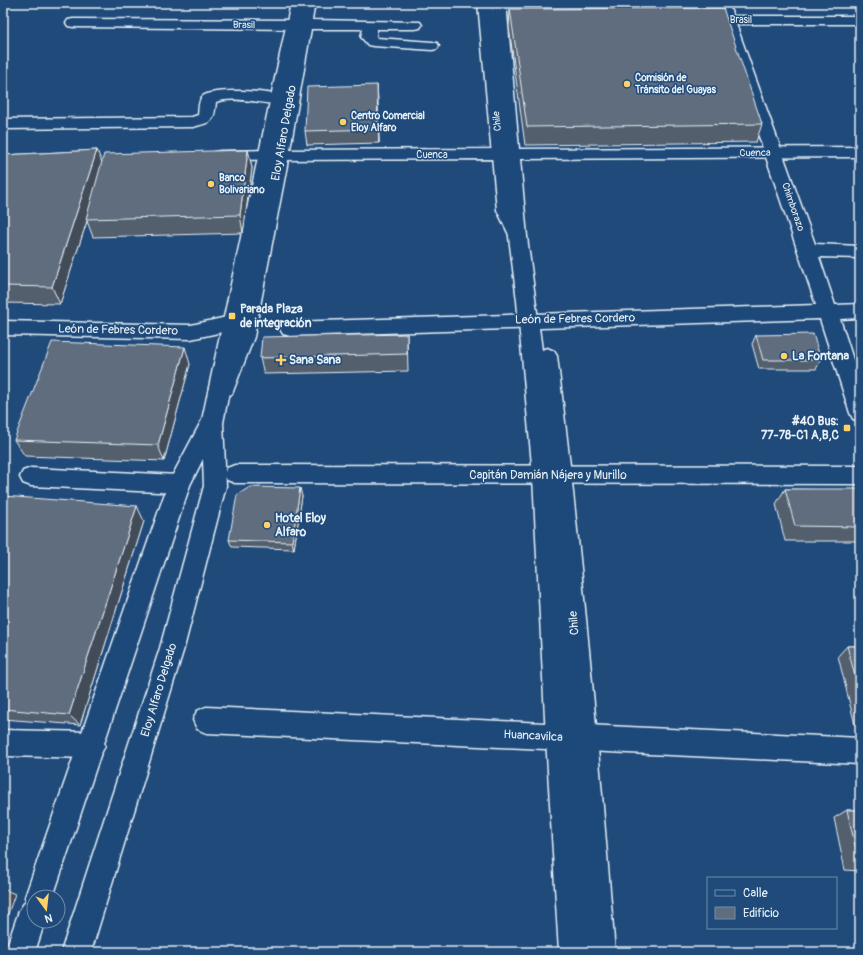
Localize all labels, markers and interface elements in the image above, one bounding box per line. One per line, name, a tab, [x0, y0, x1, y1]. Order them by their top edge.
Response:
street label: Brasil	[730, 14, 752, 26]
street label: Brasil	[233, 19, 255, 31]
place label: Comisión de Tránsito del Guayas	[634, 72, 716, 96]
marker: Comisión de Tránsito del Guayas	[622, 79, 632, 89]
street label: Eloy Alfaro Delgado	[268, 83, 300, 182]
place label: Centro Comercial Eloy Alfaro	[351, 110, 425, 134]
street label: Chile	[490, 110, 504, 132]
marker: Centro Comercial Eloy Alfaro	[338, 117, 348, 127]
street label: Cuenca	[739, 147, 771, 159]
street label: Cuenca	[416, 149, 448, 161]
place label: Banco Bolivariano	[219, 172, 265, 196]
marker: Banco Bolivariano	[206, 179, 216, 189]
street label: Chimborazo	[779, 181, 807, 233]
place label: Parada Plaza de integración	[240, 302, 312, 331]
street label: León de Febres Cordero	[515, 310, 636, 328]
marker: Parada Plaza de integración	[227, 311, 237, 321]
street label: León de Febres Cordero	[58, 321, 179, 339]
place label: La Fontana	[792, 349, 849, 364]
marker: La Fontana	[779, 351, 789, 361]
place label: Sana Sana	[289, 353, 341, 368]
marker: Sana Sana	[276, 355, 286, 365]
place label: #40 Bus: 77-78-C1 A,B,C	[761, 414, 840, 443]
marker: #40 Bus: 77-78-C1 A,B,C	[842, 423, 852, 433]
street label: Capitán Damián Nájera y Murillo	[469, 468, 627, 483]
place label: Hotel Eloy Alfaro	[275, 511, 327, 540]
marker: Hotel Eloy Alfaro	[262, 520, 272, 530]
street label: Chile	[565, 610, 583, 636]
street label: Eloy Alfaro Delgado	[138, 641, 181, 739]
street label: Huancavilca	[503, 727, 563, 745]
legend	[707, 877, 837, 929]
text: Calle	[743, 886, 768, 901]
north arrow	[26, 889, 66, 929]
text: Edificio	[743, 906, 779, 921]
text: N	[43, 911, 54, 926]

